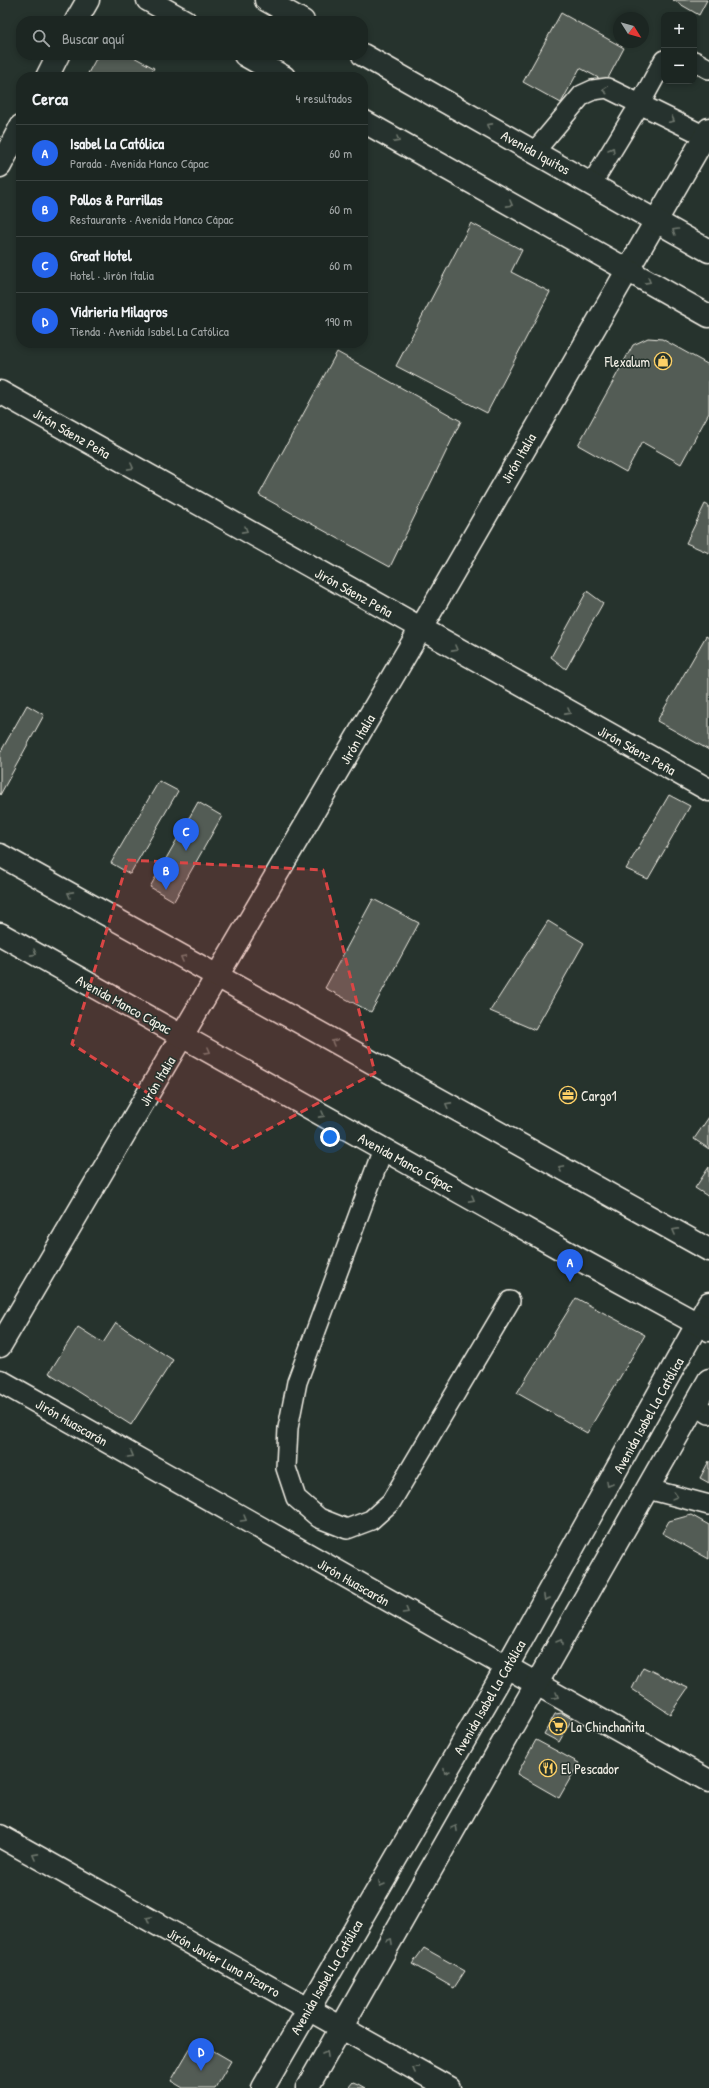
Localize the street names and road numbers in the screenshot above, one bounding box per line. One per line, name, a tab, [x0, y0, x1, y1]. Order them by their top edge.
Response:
street label: Avenida Iquitos	[498, 125, 574, 180]
street label: Jirón Sáenz Peña	[30, 403, 114, 463]
street label: Jirón Italia	[496, 429, 540, 486]
street label: Jirón Sáenz Peña	[312, 563, 397, 621]
street label: Jirón Italia	[335, 710, 379, 767]
street label: Jirón Sáenz Peña	[595, 721, 680, 779]
street label: Avenida Manco Cápac	[72, 970, 176, 1039]
street label: Jirón Italia	[135, 1052, 180, 1109]
street label: Avenida Manco Cápac	[354, 1128, 458, 1197]
street label: Avenida Isabel La Católica	[608, 1353, 688, 1476]
street label: Jirón Huascarán	[33, 1394, 111, 1450]
street label: Jirón Huascarán	[315, 1554, 393, 1610]
street label: Avenida Isabel La Católica	[448, 1636, 530, 1758]
street label: Avenida Isabel La Católica	[285, 1916, 367, 2038]
street label: Jirón Javier Luna Pizarro	[164, 1923, 284, 2001]

